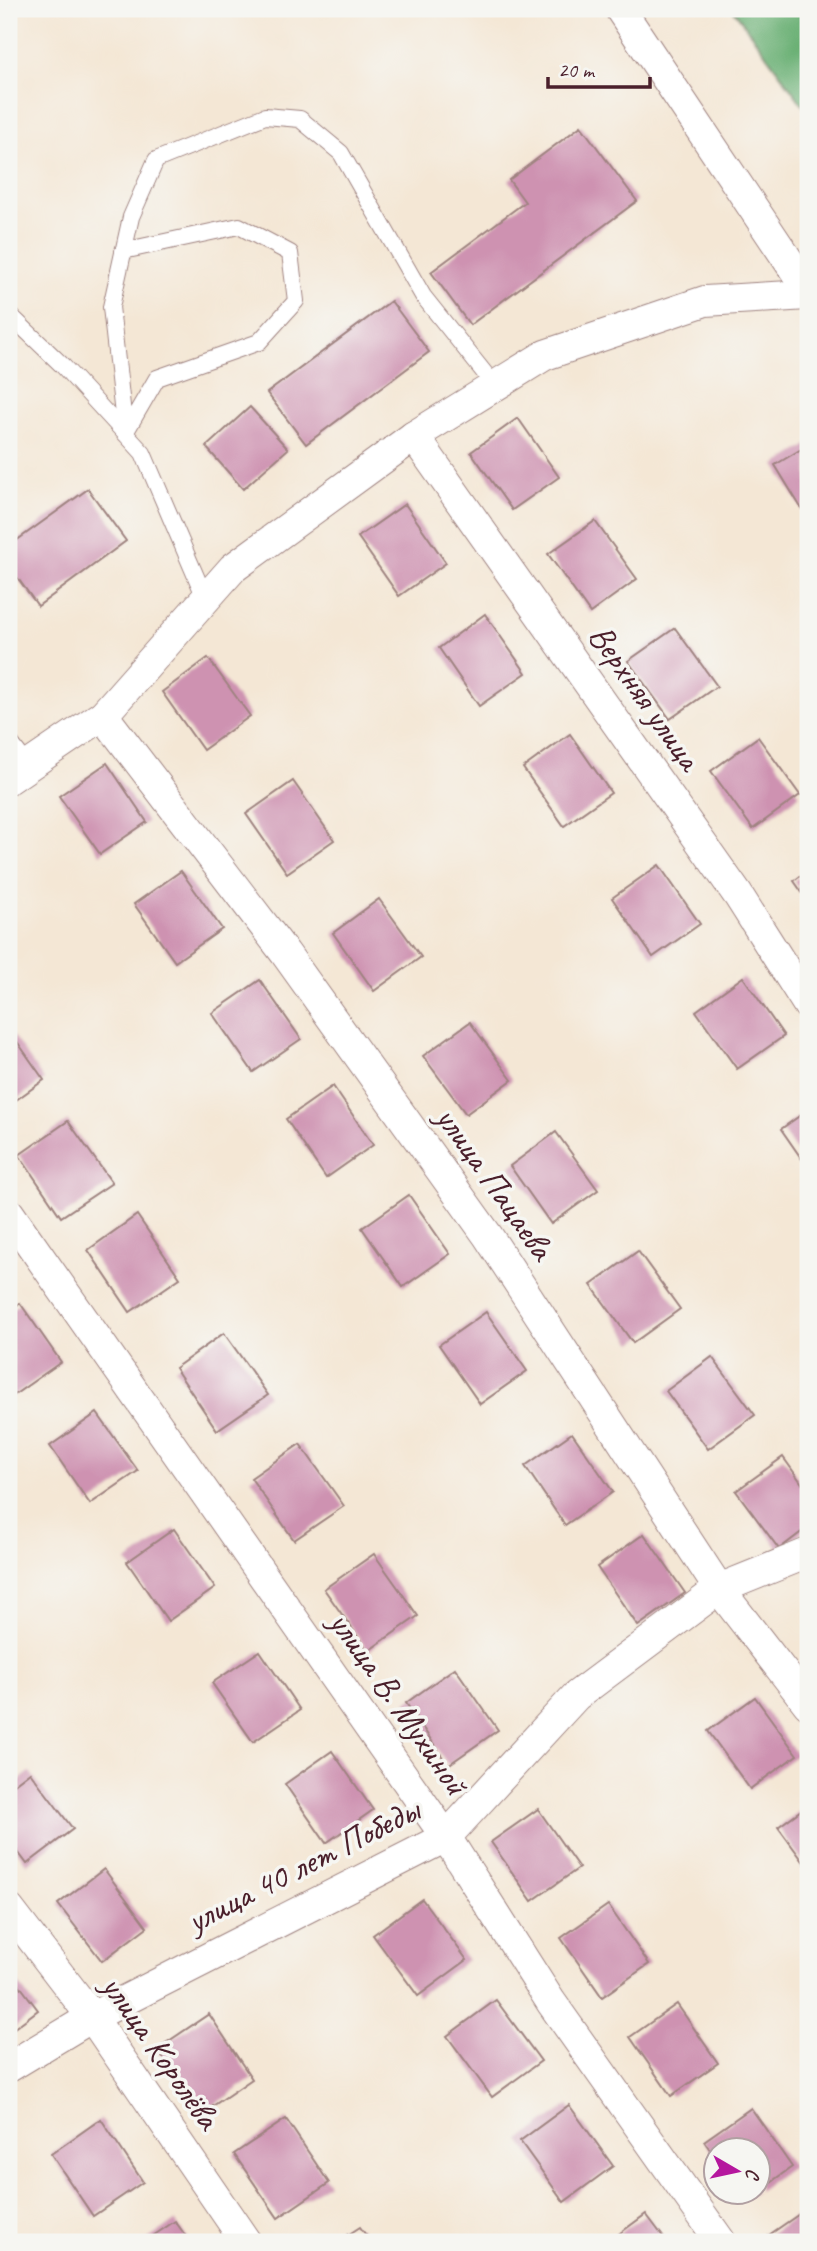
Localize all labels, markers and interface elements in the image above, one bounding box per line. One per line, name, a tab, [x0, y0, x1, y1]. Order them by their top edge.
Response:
scale bar	[548, 46, 649, 90]
text: 20 m	[558, 57, 596, 83]
street label: Верхняя улица	[578, 615, 713, 781]
street label: улица Пацаева	[425, 1096, 566, 1271]
street label: улица В. Мухиной	[318, 1601, 480, 1806]
street label: улица 40 лет Победы	[177, 1786, 429, 1944]
street label: улица Королёва	[90, 1964, 232, 2140]
north arrow	[702, 2136, 772, 2206]
text: С	[740, 2167, 765, 2183]

